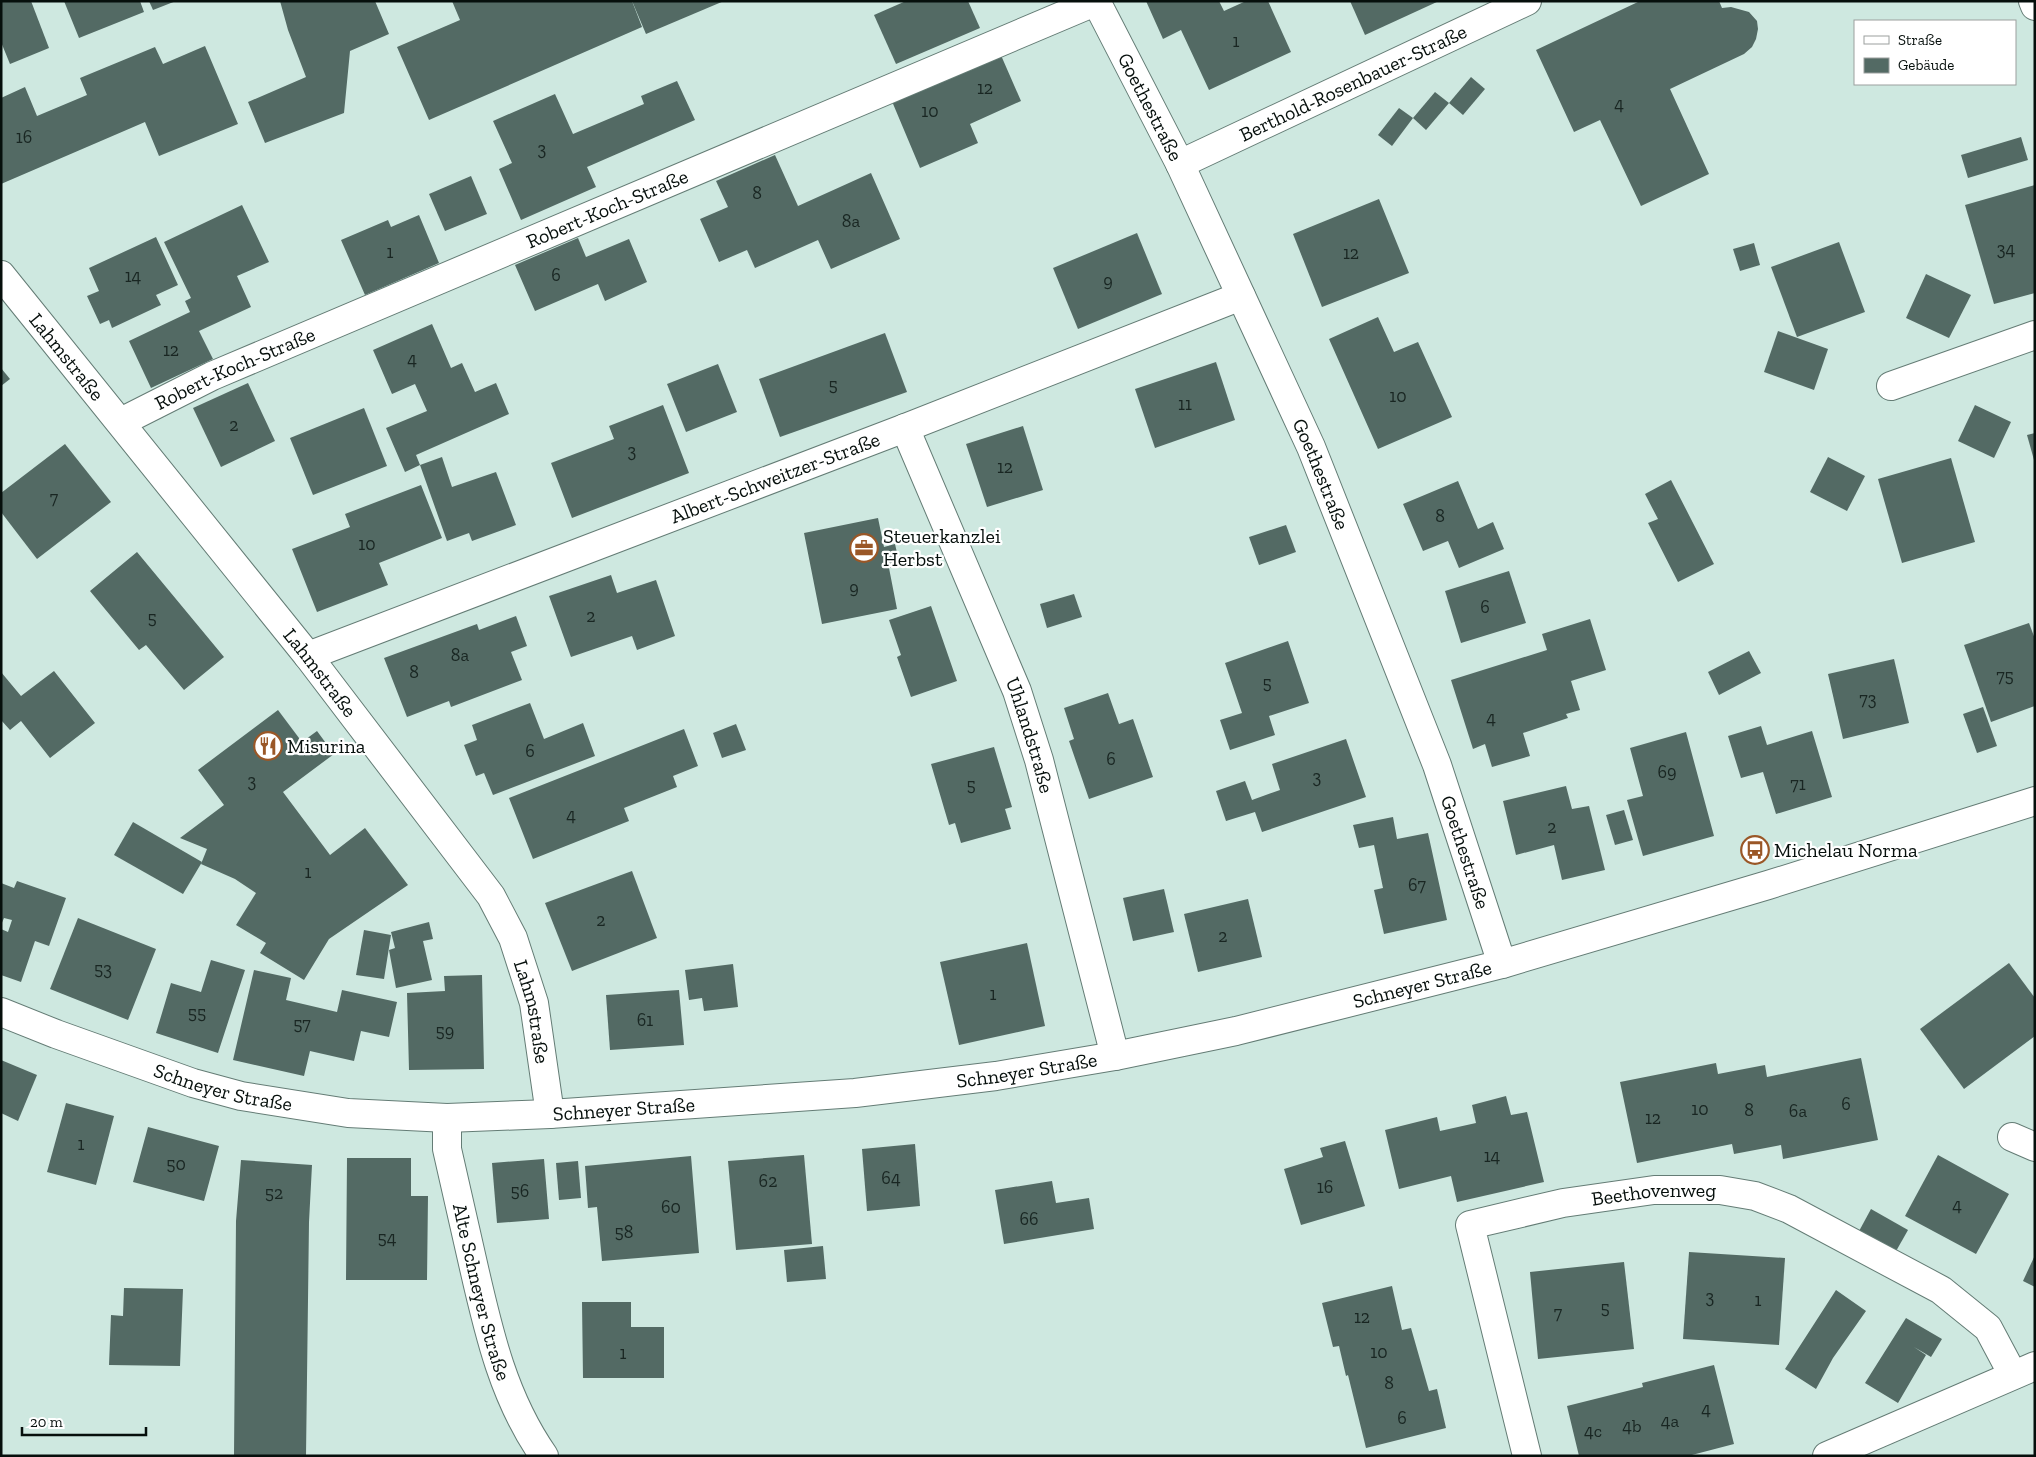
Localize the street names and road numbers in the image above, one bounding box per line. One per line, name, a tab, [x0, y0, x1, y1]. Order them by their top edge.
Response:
street label: Berthold-Rosenbauer-Straße	[1235, 19, 1470, 146]
street label: Goethestraße	[1113, 49, 1188, 165]
street label: Robert-Koch-Straße	[523, 164, 691, 253]
street label: Lahmstraße	[24, 308, 109, 405]
street label: Robert-Koch-Straße	[151, 322, 319, 415]
street label: Goethestraße	[1287, 414, 1355, 533]
street label: Albert-Schweitzer-Straße	[667, 427, 883, 528]
street label: Lahmstraße	[278, 623, 362, 722]
street label: Uhlandstraße	[1001, 674, 1059, 796]
street label: Goethestraße	[1436, 792, 1495, 912]
street label: Schneyer Straße	[1350, 955, 1494, 1013]
street label: Lahmstraße	[509, 957, 555, 1065]
street label: Schneyer Straße	[955, 1047, 1099, 1093]
street label: Schneyer Straße	[150, 1058, 294, 1116]
street label: Schneyer Straße	[552, 1092, 696, 1126]
street label: Beethovenweg	[1590, 1178, 1716, 1211]
street label: Alte Schneyer Straße	[448, 1201, 516, 1384]

